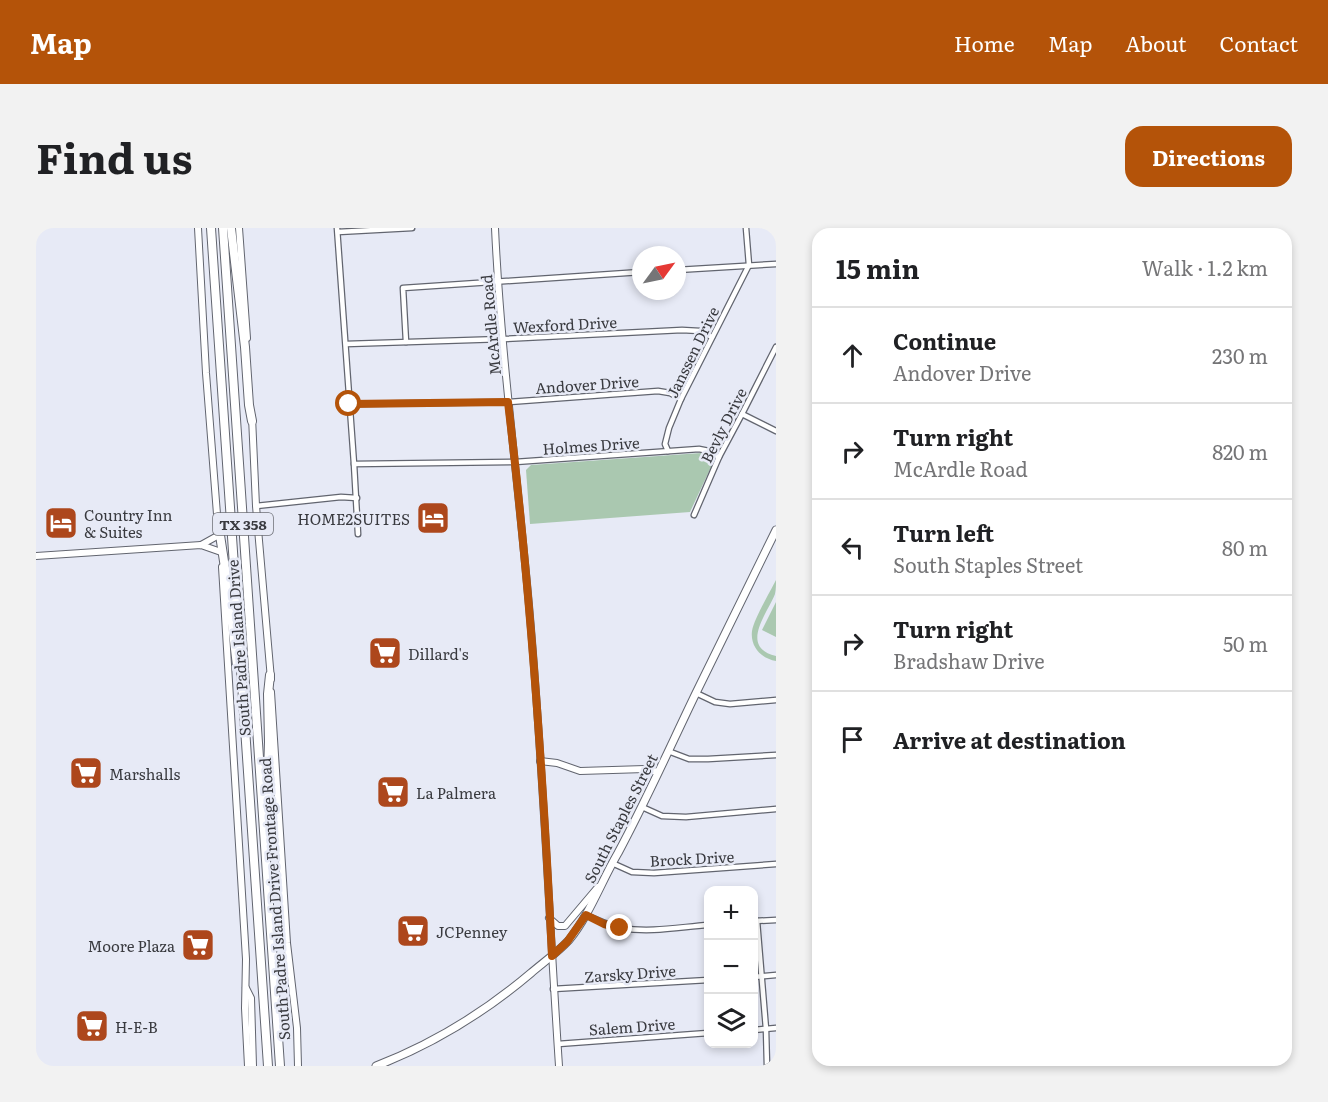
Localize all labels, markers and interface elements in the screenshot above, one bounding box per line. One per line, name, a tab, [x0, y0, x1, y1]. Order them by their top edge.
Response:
text: Map	[30, 21, 92, 63]
text: Home	[954, 27, 1015, 58]
text: Map	[1048, 27, 1092, 58]
text: About	[1125, 27, 1187, 58]
text: Contact	[1220, 27, 1298, 58]
text: Find us	[36, 125, 193, 187]
button: Directions	[1125, 126, 1292, 187]
north arrow	[632, 246, 686, 300]
text: 15 min	[836, 248, 920, 287]
text: Walk · 1.2 km	[1142, 252, 1268, 282]
street label: McArdle Road	[474, 274, 506, 376]
street label: Janssen Drive	[660, 302, 724, 402]
street label: Wexford Drive	[512, 310, 618, 338]
text: Continue	[893, 324, 996, 357]
icon: ahead	[836, 339, 869, 372]
text: 230 m	[1212, 340, 1268, 370]
text: Andover Drive	[893, 357, 1031, 387]
street label: Andover Drive	[534, 369, 640, 399]
street label: Bevly Drive	[694, 383, 752, 467]
route start	[335, 390, 361, 416]
text: Turn right	[893, 420, 1013, 453]
street label: Holmes Drive	[542, 430, 640, 460]
icon: right	[836, 435, 869, 468]
text: 820 m	[1212, 436, 1268, 466]
text: McArdle Road	[893, 453, 1028, 483]
hotel icon: HOME2SUITES	[415, 500, 451, 536]
place label: Country Inn & Suites	[84, 503, 173, 543]
hotel icon: Country Inn & Suites	[43, 505, 79, 541]
place label: HOME2SUITES	[297, 507, 410, 530]
road number: TX 358	[213, 513, 273, 535]
text: Turn left	[893, 516, 994, 549]
icon: left	[836, 531, 869, 564]
text: 80 m	[1222, 532, 1268, 562]
text: South Staples Street	[893, 549, 1083, 579]
street label: South Padre Island Drive	[220, 559, 256, 737]
text: Turn right	[893, 612, 1013, 645]
icon: right	[836, 627, 869, 660]
text: 50 m	[1223, 628, 1268, 658]
supermarket icon: Dillard's	[367, 635, 403, 671]
place label: Dillard's	[408, 642, 469, 665]
text: Bradshaw Drive	[893, 645, 1045, 675]
icon: arrive	[836, 723, 869, 756]
text: Arrive at destination	[893, 723, 1126, 756]
street label: South Staples Street	[577, 749, 663, 887]
supermarket icon: Marshalls	[68, 755, 104, 791]
street label: South Padre Island Drive Frontage Road	[253, 757, 295, 1041]
place label: Marshalls	[109, 762, 181, 785]
supermarket icon: La Palmera	[375, 774, 411, 810]
place label: La Palmera	[416, 781, 497, 804]
street label: Brock Drive	[649, 844, 735, 872]
map controls	[704, 886, 758, 1048]
button: +	[704, 886, 758, 940]
supermarket icon: JCPenney	[395, 913, 431, 949]
route end	[606, 914, 632, 940]
place label: JCPenney	[436, 920, 508, 943]
supermarket icon: Moore Plaza	[180, 927, 216, 963]
place label: Moore Plaza	[88, 934, 176, 957]
button: −	[704, 940, 758, 994]
street label: Zarsky Drive	[583, 958, 677, 988]
button: layers	[704, 994, 758, 1048]
supermarket icon: H-E-B	[74, 1008, 110, 1044]
street label: Salem Drive	[588, 1012, 676, 1040]
place label: H-E-B	[115, 1015, 158, 1038]

